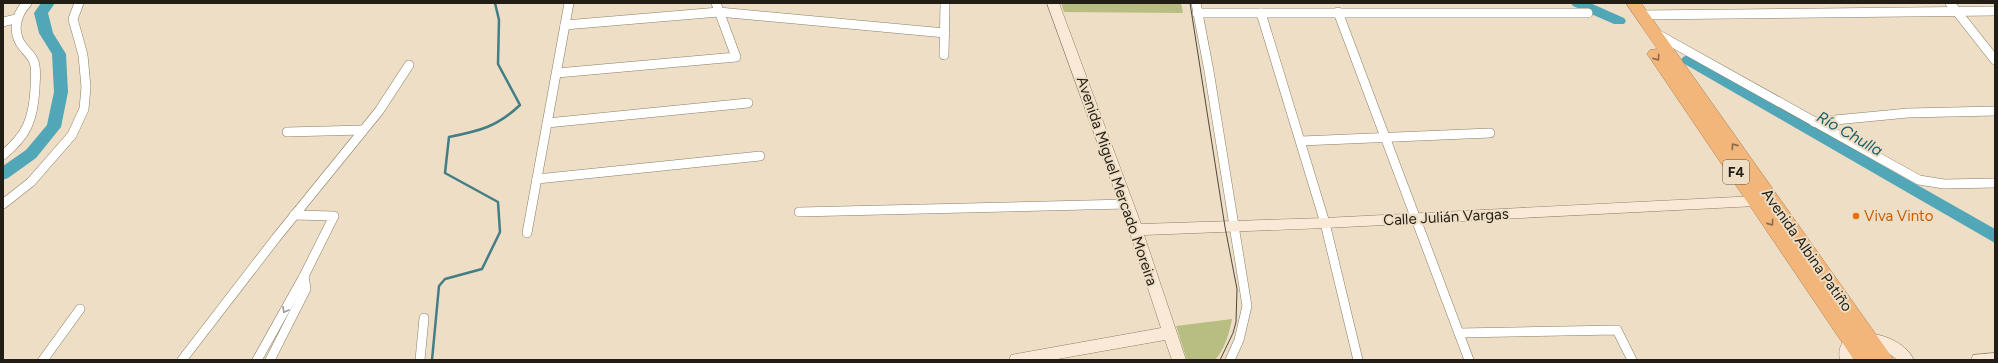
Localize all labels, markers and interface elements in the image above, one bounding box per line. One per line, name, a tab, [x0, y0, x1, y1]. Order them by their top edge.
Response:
one-way arrow	[1652, 54, 1660, 61]
street label: Avenida Miguel Mercado Moreira	[1073, 74, 1161, 288]
water label: Río Chulla	[1813, 107, 1886, 160]
one-way arrow	[1732, 144, 1739, 151]
road number: F4	[1723, 160, 1749, 184]
street label: Avenida Albina Patiño	[1758, 185, 1856, 315]
street label: Calle Julián Vargas	[1383, 205, 1509, 229]
place label: Viva Vinto	[1864, 207, 1934, 225]
marker: Viva Vinto	[1851, 211, 1861, 221]
one-way arrow	[1766, 219, 1774, 226]
one-way arrow	[282, 306, 289, 313]

